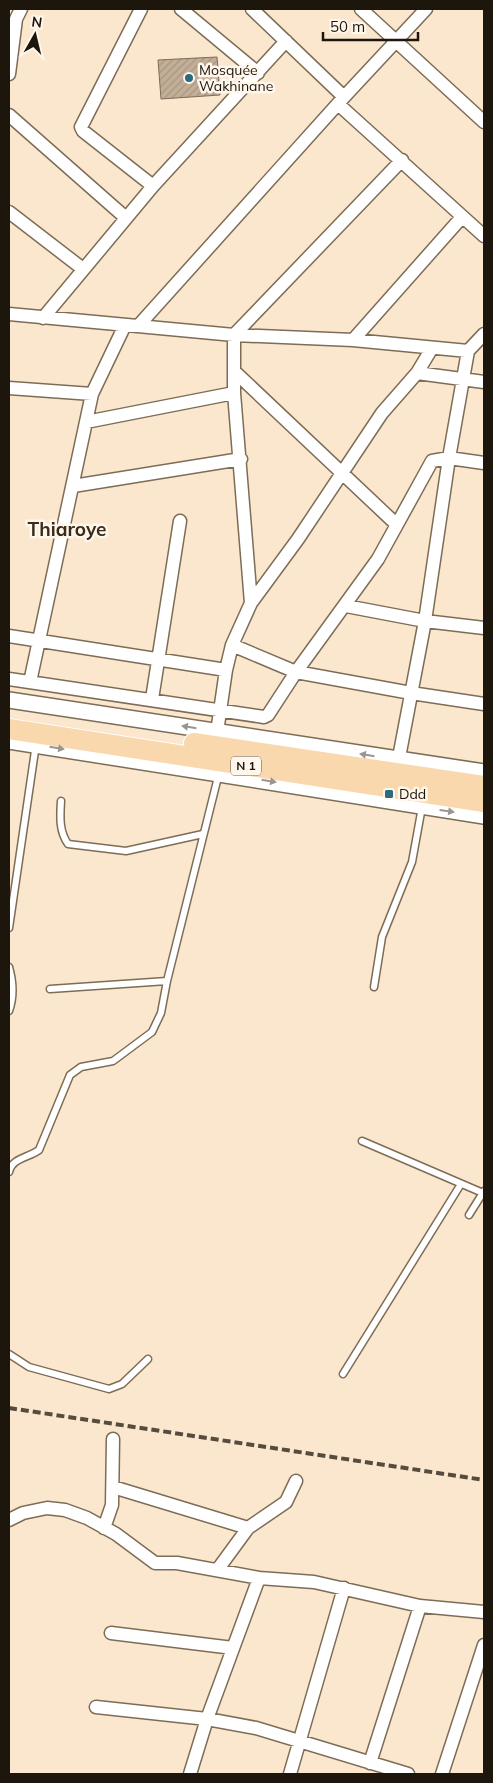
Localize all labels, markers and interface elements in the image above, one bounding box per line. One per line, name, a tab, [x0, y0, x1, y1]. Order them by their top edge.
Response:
north arrow	[10, 10, 60, 60]
scale bar	[323, 10, 418, 42]
text: N	[30, 12, 43, 32]
text: 50 m	[330, 17, 365, 36]
place label: Mosquée Wakhinane	[199, 61, 273, 95]
marker: Mosquée Wakhinane	[183, 72, 195, 84]
district label: Thiaroye	[28, 517, 106, 541]
one-way arrow	[181, 723, 197, 731]
one-way arrow	[49, 744, 65, 752]
one-way arrow	[358, 751, 374, 759]
road number: N 1	[231, 756, 261, 776]
one-way arrow	[262, 777, 278, 785]
place label: Ddd	[399, 785, 426, 803]
marker: Ddd	[383, 788, 395, 800]
one-way arrow	[439, 807, 455, 815]

